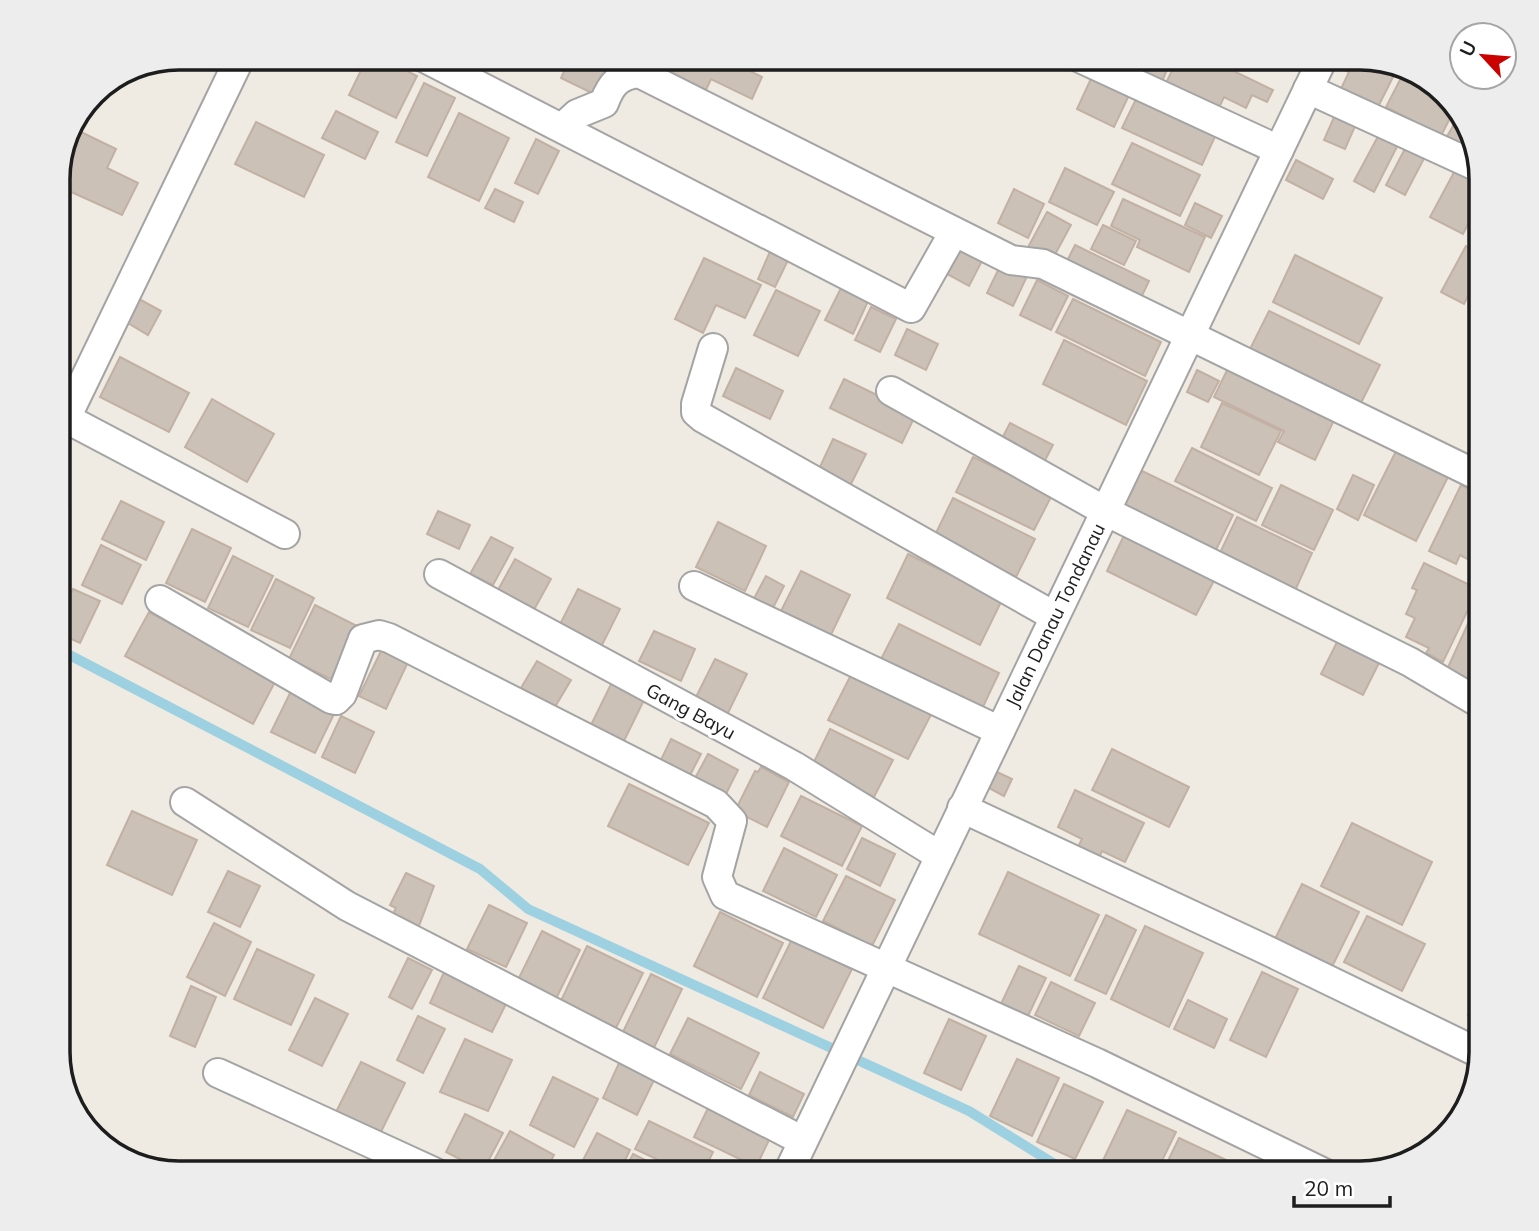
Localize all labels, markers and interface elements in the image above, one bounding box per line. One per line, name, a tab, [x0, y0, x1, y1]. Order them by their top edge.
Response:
north arrow	[1448, 21, 1518, 91]
text: U	[1454, 37, 1482, 60]
street label: Jalan Danau Tondanau	[1000, 519, 1110, 711]
street label: Gang Bayu	[642, 677, 740, 745]
scale bar	[1294, 1164, 1390, 1208]
text: 20 m	[1304, 1175, 1353, 1201]

